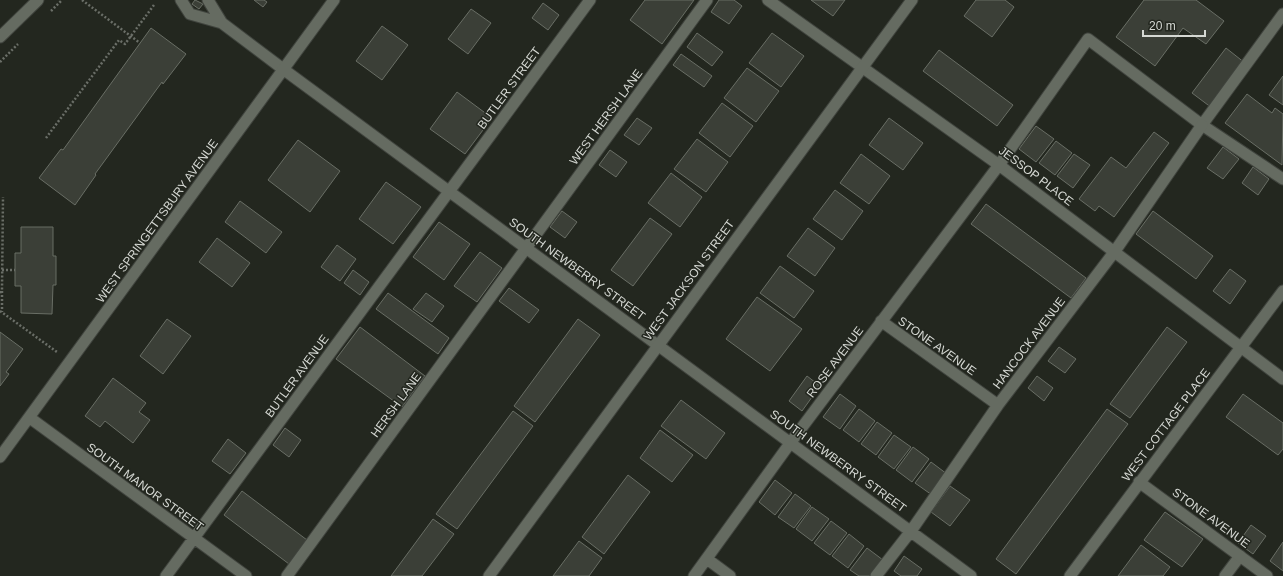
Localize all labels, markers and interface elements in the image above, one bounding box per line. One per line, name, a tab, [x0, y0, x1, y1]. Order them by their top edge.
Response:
scale bar	[1143, 12, 1205, 38]
text: 20 m	[1149, 19, 1176, 33]
street label: BUTLER STREET	[475, 44, 544, 132]
street label: WEST HERSH LANE	[567, 67, 645, 167]
street label: WEST SPRINGETTSBURY AVENUE	[93, 137, 221, 305]
street label: JESSOP PLACE	[996, 143, 1076, 209]
street label: SOUTH NEWBERRY STREET	[506, 215, 648, 324]
street label: WEST JACKSON STREET	[641, 217, 738, 343]
street label: HANCOCK AVENUE	[990, 294, 1068, 392]
street label: STONE AVENUE	[895, 314, 979, 378]
street label: ROSE AVENUE	[804, 324, 866, 400]
street label: BUTLER AVENUE	[262, 332, 332, 420]
street label: WEST COTTAGE PLACE	[1119, 366, 1213, 484]
street label: HERSH LANE	[368, 370, 424, 440]
street label: SOUTH NEWBERRY STREET	[767, 407, 909, 516]
street label: SOUTH MANOR STREET	[84, 440, 207, 534]
street label: STONE AVENUE	[1170, 485, 1252, 551]

